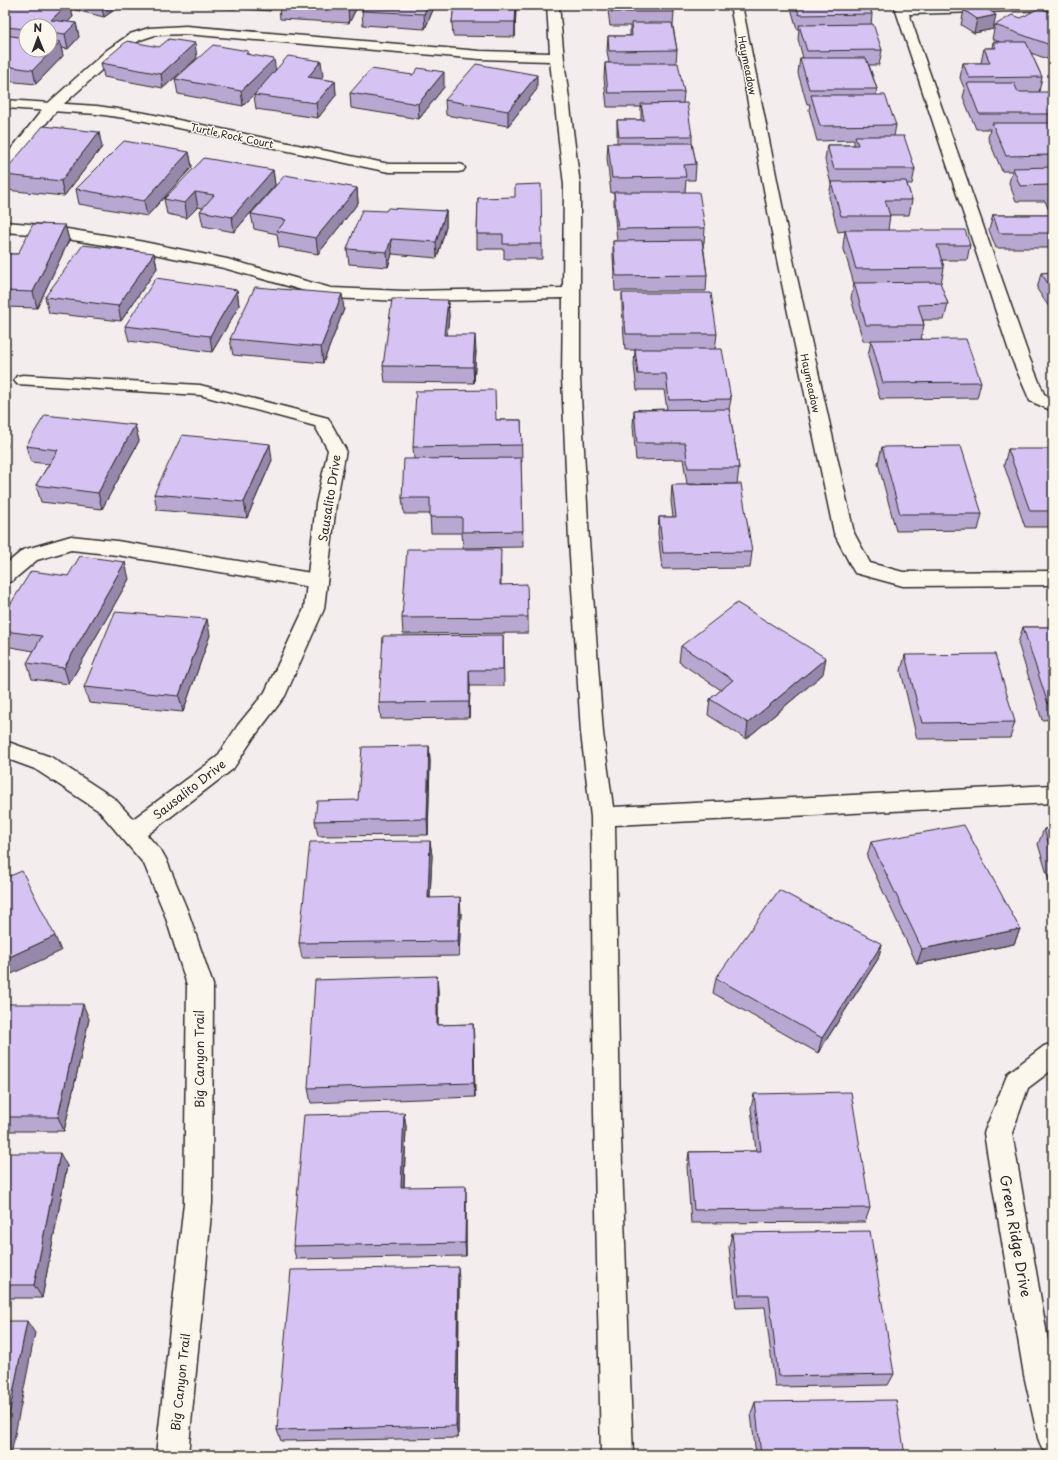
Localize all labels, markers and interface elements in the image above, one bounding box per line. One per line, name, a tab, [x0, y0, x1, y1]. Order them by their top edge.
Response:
north arrow	[18, 18, 58, 58]
text: N	[33, 19, 43, 36]
street label: Haymeadow	[734, 34, 761, 96]
street label: Turtle Rock Court	[189, 119, 275, 151]
street label: Haymeadow	[796, 352, 825, 414]
street label: Sausalito Drive	[313, 453, 345, 543]
street label: Sausalito Drive	[149, 755, 229, 823]
street label: Big Canyon Trail	[190, 1010, 208, 1108]
street label: Green Ridge Drive	[995, 1173, 1037, 1299]
street label: Big Canyon Trail	[166, 1332, 194, 1432]

